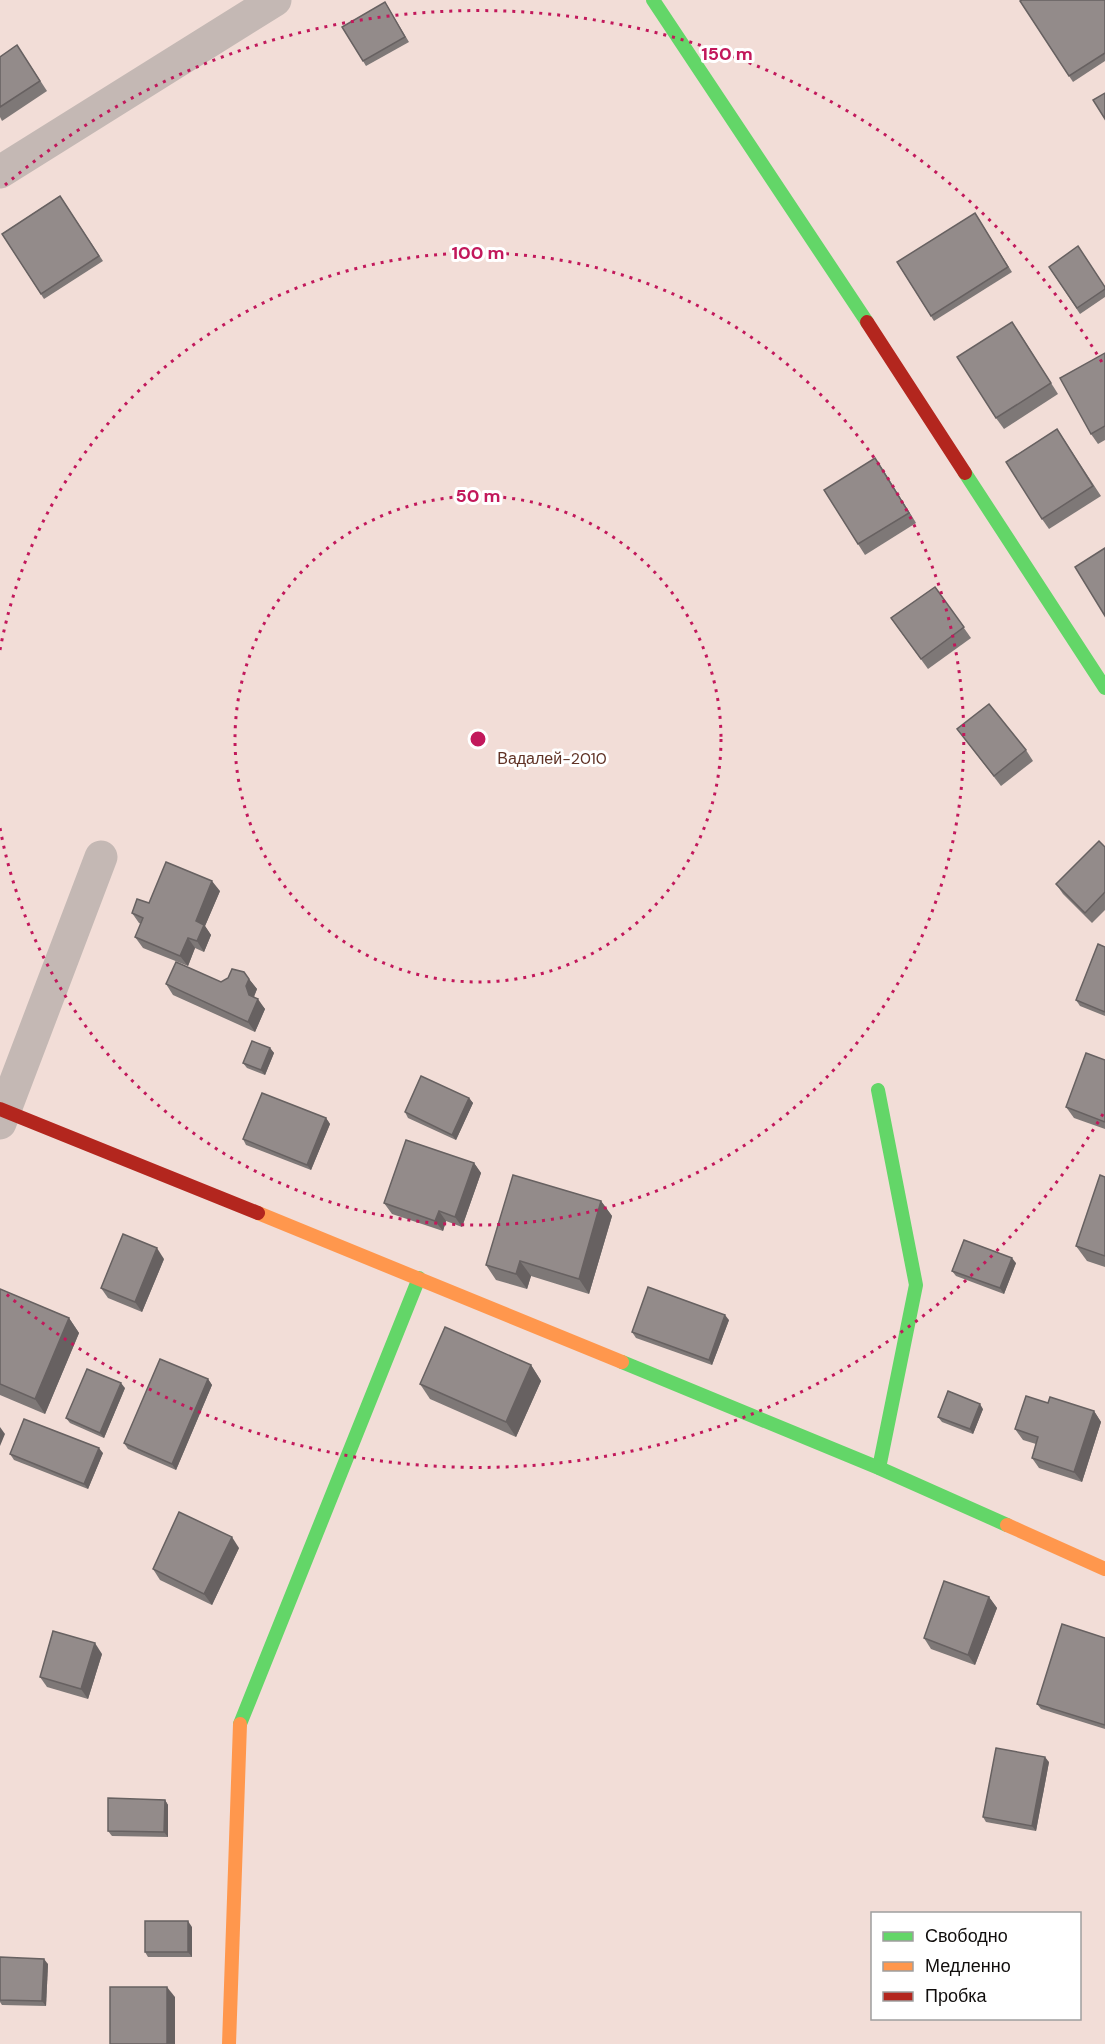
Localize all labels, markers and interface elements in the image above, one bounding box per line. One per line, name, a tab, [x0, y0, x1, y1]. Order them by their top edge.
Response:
text: 150 m	[701, 42, 753, 66]
text: 100 m	[451, 241, 505, 265]
text: 50 m	[455, 484, 501, 508]
centre of rings	[468, 729, 488, 749]
park label: Вадалей-2010	[497, 748, 607, 769]
legend	[871, 1912, 1081, 2020]
text: Свободно	[925, 1924, 1008, 1948]
text: Медленно	[925, 1954, 1011, 1978]
text: Пробка	[925, 1984, 988, 2008]

